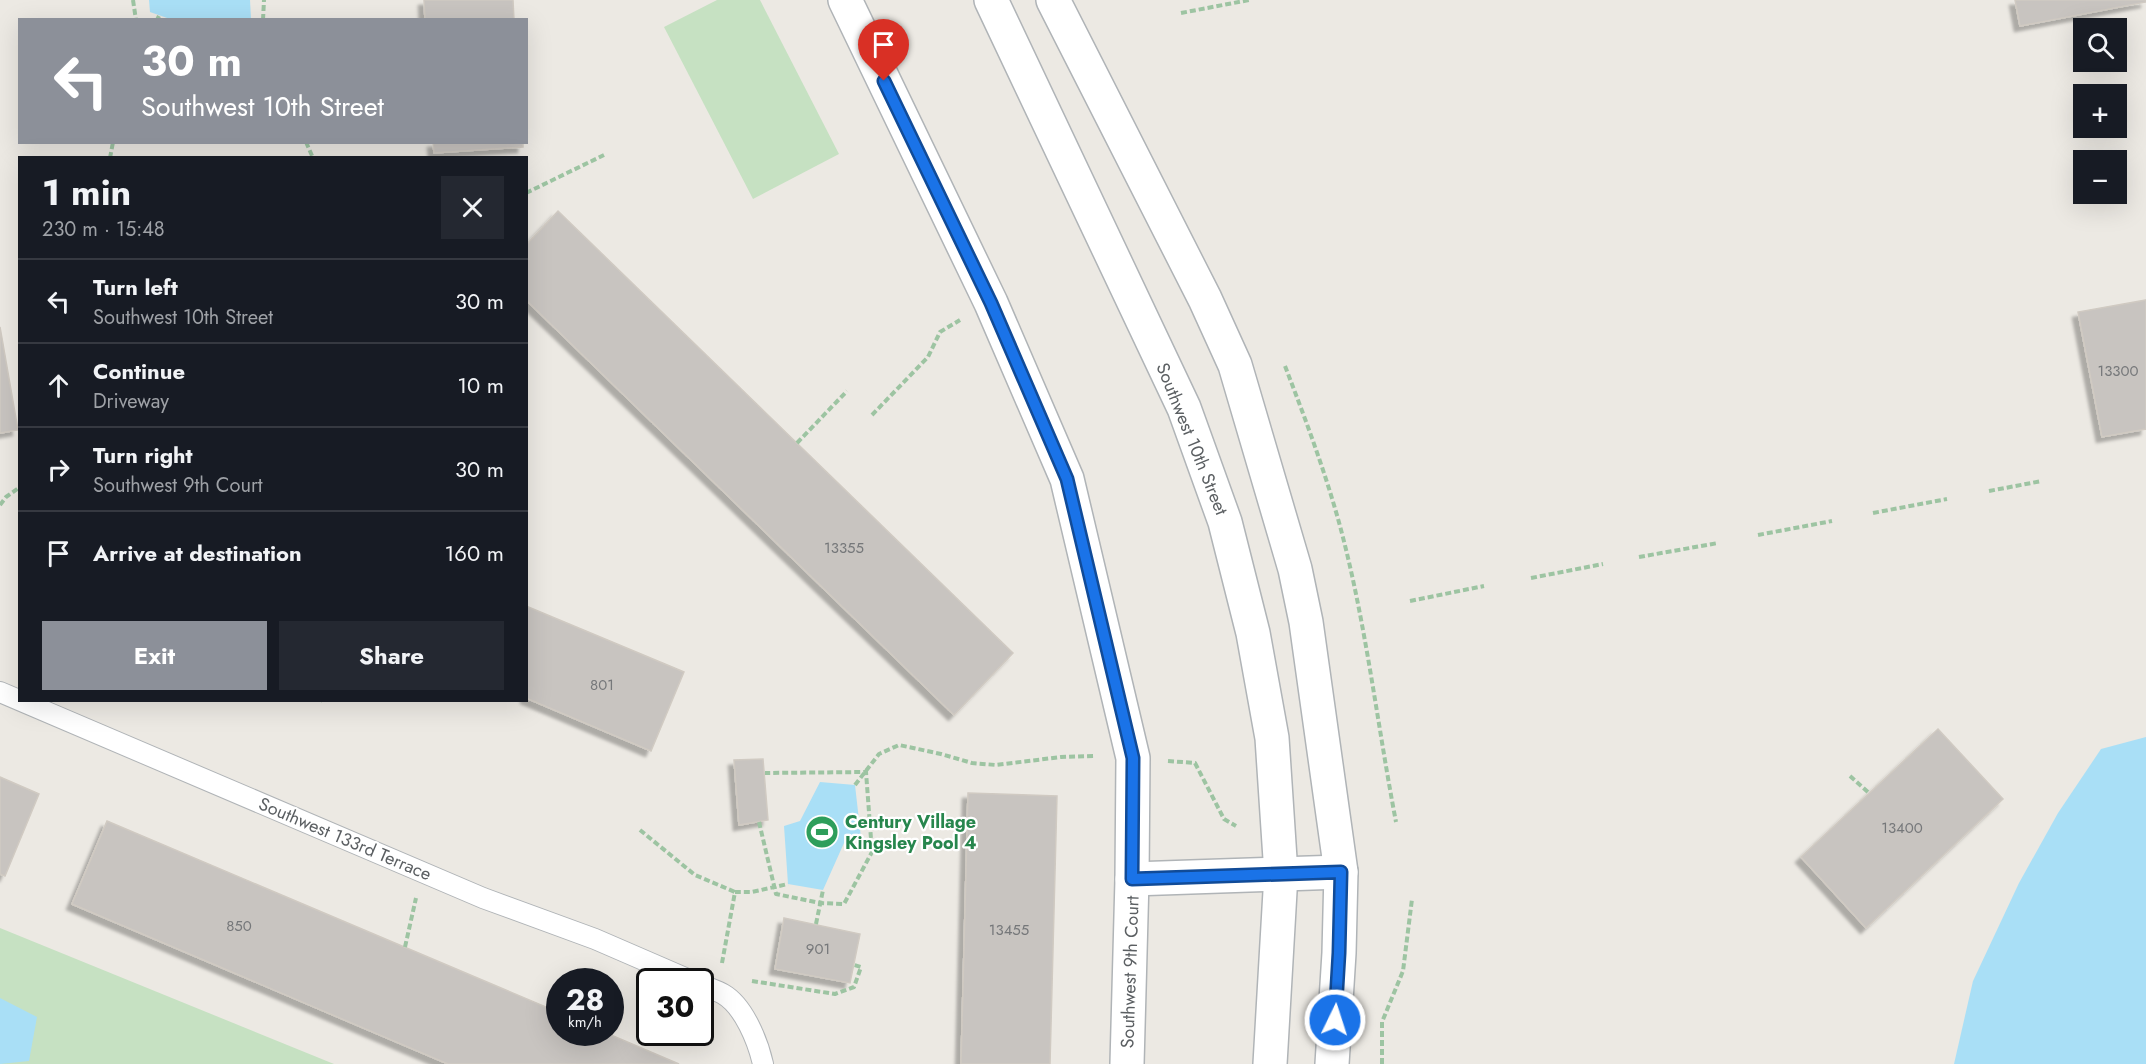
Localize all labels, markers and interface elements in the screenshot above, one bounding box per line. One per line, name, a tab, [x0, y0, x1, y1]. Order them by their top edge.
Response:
map controls	[2073, 18, 2127, 204]
button: search	[2073, 18, 2127, 72]
pin	[858, 19, 909, 81]
icon: arrive	[867, 28, 900, 61]
text: 30 m	[141, 31, 242, 92]
icon: left	[42, 42, 120, 120]
button: +	[2073, 84, 2127, 138]
text: Southwest 10th Street	[141, 87, 384, 126]
button: −	[2073, 150, 2127, 204]
text: 1 min	[42, 166, 131, 218]
button: close	[441, 176, 504, 239]
text: 230 m · 15:48	[42, 215, 165, 244]
text: Turn left	[93, 271, 178, 303]
icon: left	[42, 285, 75, 318]
text: 30 m	[455, 285, 504, 317]
text: Southwest 10th Street	[93, 303, 273, 332]
text: Continue	[93, 355, 185, 387]
street label: Southwest 10th Street	[1150, 359, 1235, 520]
house number: 13300	[2097, 360, 2139, 382]
icon: ahead	[42, 369, 75, 402]
text: 10 m	[457, 369, 504, 401]
text: Driveway	[93, 387, 169, 416]
text: Turn right	[93, 439, 193, 471]
icon: right	[42, 453, 75, 486]
text: 30 m	[455, 453, 504, 485]
text: Southwest 9th Court	[93, 471, 263, 500]
icon: arrive	[42, 537, 75, 570]
text: Arrive at destination	[93, 537, 302, 569]
text: 160 m	[444, 537, 504, 569]
house number: 13355	[824, 537, 864, 559]
button: Exit	[42, 621, 267, 690]
button: Share	[279, 621, 504, 690]
house number: 801	[590, 674, 614, 696]
street label: Southwest 133rd Terrace	[255, 791, 435, 887]
place label: Century Village Kingsley Pool 4	[845, 809, 977, 856]
sports icon: Century Village Kingsley Pool 4	[804, 814, 840, 850]
house number: 13400	[1881, 817, 1923, 839]
street label: Southwest 9th Court	[1114, 895, 1146, 1049]
house number: 850	[226, 915, 252, 937]
house number: 13455	[989, 919, 1029, 941]
house number: 901	[806, 938, 830, 960]
speed limit sign: 30	[636, 968, 714, 1046]
text: 28	[566, 978, 604, 1021]
position arrow	[1303, 988, 1367, 1052]
text: km/h	[568, 1011, 602, 1033]

